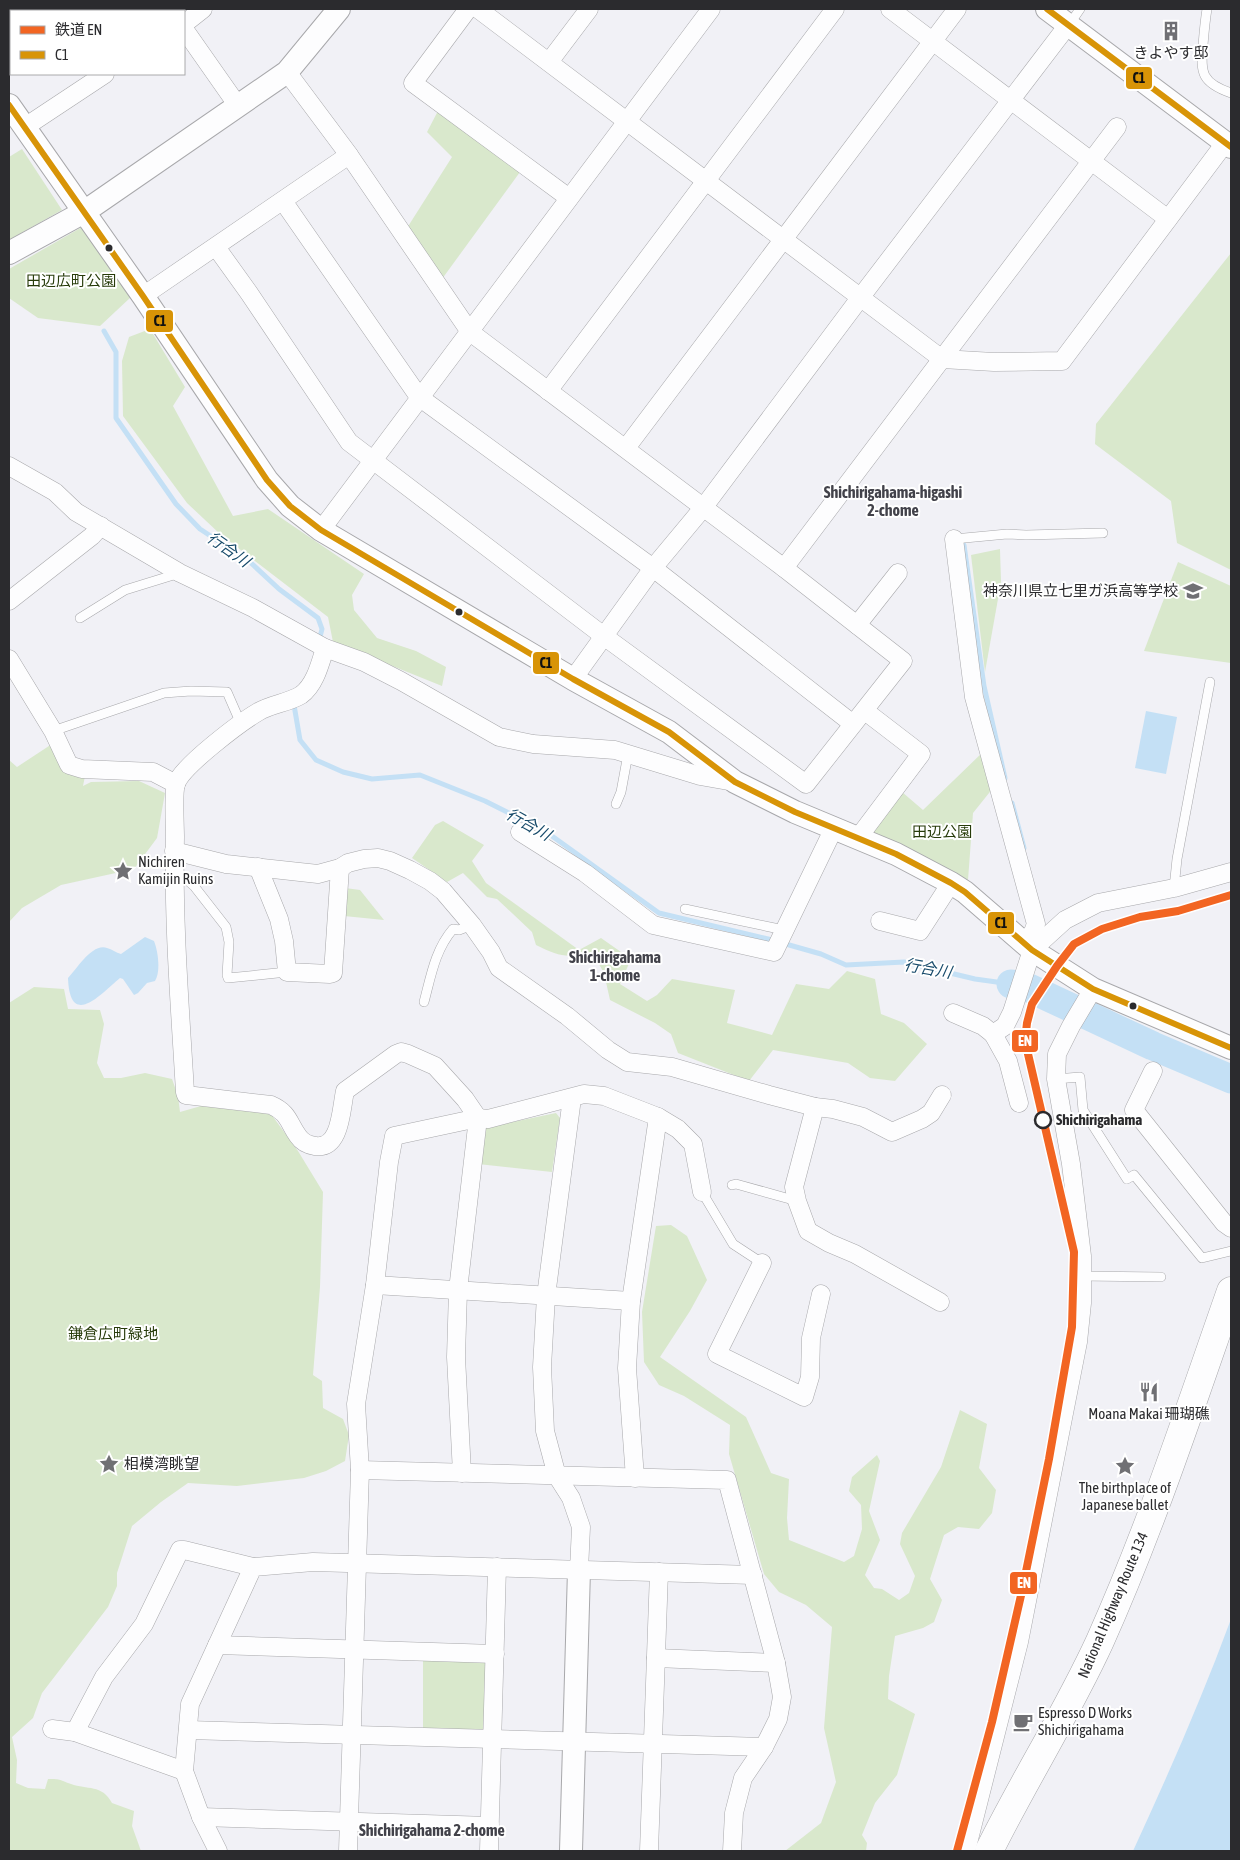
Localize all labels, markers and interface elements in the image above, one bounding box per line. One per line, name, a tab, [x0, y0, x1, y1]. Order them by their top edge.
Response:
legend	[10, 10, 185, 75]
building icon: きよやす邸	[1160, 20, 1182, 42]
text: 鉄道 EN	[55, 21, 102, 38]
place label: きよやす邸	[1133, 44, 1209, 61]
text: C1	[55, 46, 69, 63]
line badge: C1	[1125, 66, 1153, 90]
text: C1	[1133, 70, 1146, 86]
unlabelled marker	[104, 243, 114, 253]
park label: 田辺広町公園	[26, 272, 116, 289]
line badge: C1	[145, 309, 174, 333]
text: C1	[154, 313, 167, 329]
district label: Shichirigahama-higashi 2-chome	[824, 483, 963, 519]
water label: 行合川	[204, 528, 255, 571]
school or university icon: 神奈川県立七里ガ浜高等学校	[1182, 580, 1204, 602]
place label: 神奈川県立七里ガ浜高等学校	[983, 582, 1178, 599]
unlabelled marker	[454, 607, 464, 617]
line badge: C1	[532, 651, 560, 675]
text: C1	[540, 655, 553, 671]
water label: 行合川	[504, 804, 556, 844]
park label: 田辺公園	[912, 823, 972, 840]
place label: Nichiren Kamijin Ruins	[138, 853, 213, 887]
place icon: Nichiren Kamijin Ruins	[112, 860, 134, 882]
line badge: C1	[987, 911, 1015, 935]
text: C1	[995, 915, 1008, 931]
district label: Shichirigahama 1-chome	[569, 948, 661, 984]
water label: 行合川	[903, 955, 955, 981]
unlabelled marker	[1128, 1001, 1138, 1011]
line badge: EN	[1011, 1029, 1039, 1053]
text: EN	[1018, 1033, 1032, 1049]
marker: Shichirigahama	[1034, 1111, 1052, 1129]
place label: Shichirigahama	[1056, 1111, 1142, 1128]
park label: 鎌倉広町緑地	[68, 1325, 158, 1342]
restaurant icon: Moana Makai 珊瑚礁	[1138, 1381, 1160, 1403]
place label: Moana Makai 珊瑚礁	[1088, 1405, 1210, 1422]
place icon: 相模湾眺望	[98, 1453, 120, 1475]
place label: 相模湾眺望	[124, 1455, 199, 1472]
place icon: The birthplace of Japanese ballet	[1114, 1455, 1136, 1477]
place label: The birthplace of Japanese ballet	[1079, 1479, 1171, 1513]
street label: National Highway Route 134	[1074, 1529, 1151, 1680]
line badge: EN	[1009, 1571, 1038, 1595]
text: EN	[1017, 1575, 1031, 1591]
place label: Espresso D Works Shichirigahama	[1038, 1704, 1132, 1738]
cafe icon: Espresso D Works Shichirigahama	[1012, 1711, 1034, 1733]
district label: Shichirigahama 2-chome	[359, 1821, 505, 1839]

